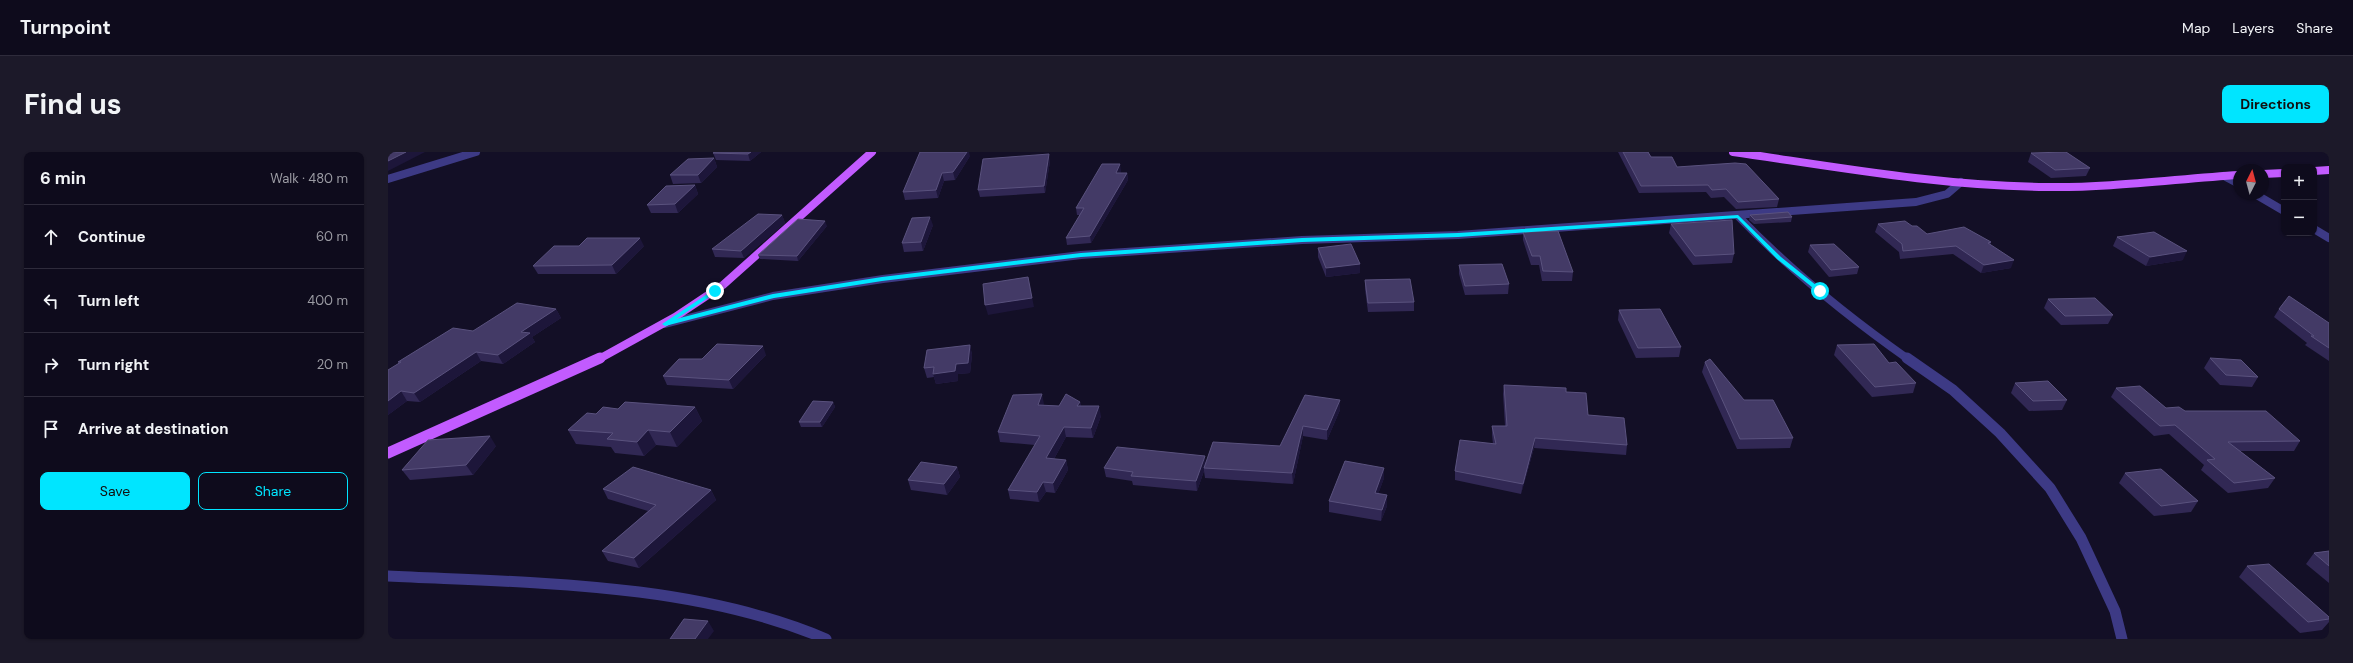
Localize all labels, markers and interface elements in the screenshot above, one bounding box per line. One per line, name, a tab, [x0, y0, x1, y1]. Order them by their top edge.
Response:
text: Turnpoint	[20, 15, 111, 40]
text: Map	[2182, 19, 2210, 37]
text: Layers	[2232, 19, 2274, 37]
text: Share	[2296, 19, 2333, 37]
button: Directions	[2222, 85, 2329, 123]
text: Find us	[24, 86, 122, 123]
north arrow	[2233, 164, 2269, 200]
map controls	[2281, 164, 2317, 236]
button: +	[2281, 164, 2317, 200]
text: 6 min	[40, 167, 86, 189]
text: Walk · 480 m	[270, 170, 348, 187]
button: −	[2281, 200, 2317, 236]
icon: ahead	[40, 226, 62, 248]
text: Continue	[78, 227, 146, 247]
text: 60 m	[316, 228, 348, 245]
route end	[706, 282, 724, 300]
route start	[1811, 282, 1829, 300]
icon: left	[40, 290, 62, 312]
text: Turn left	[78, 291, 139, 311]
text: 400 m	[307, 292, 348, 309]
icon: right	[40, 354, 62, 376]
text: Turn right	[78, 355, 149, 375]
text: 20 m	[317, 356, 348, 373]
icon: arrive	[40, 418, 62, 440]
text: Arrive at destination	[78, 419, 229, 439]
button: Save	[40, 472, 190, 510]
button: Share	[198, 472, 348, 510]

